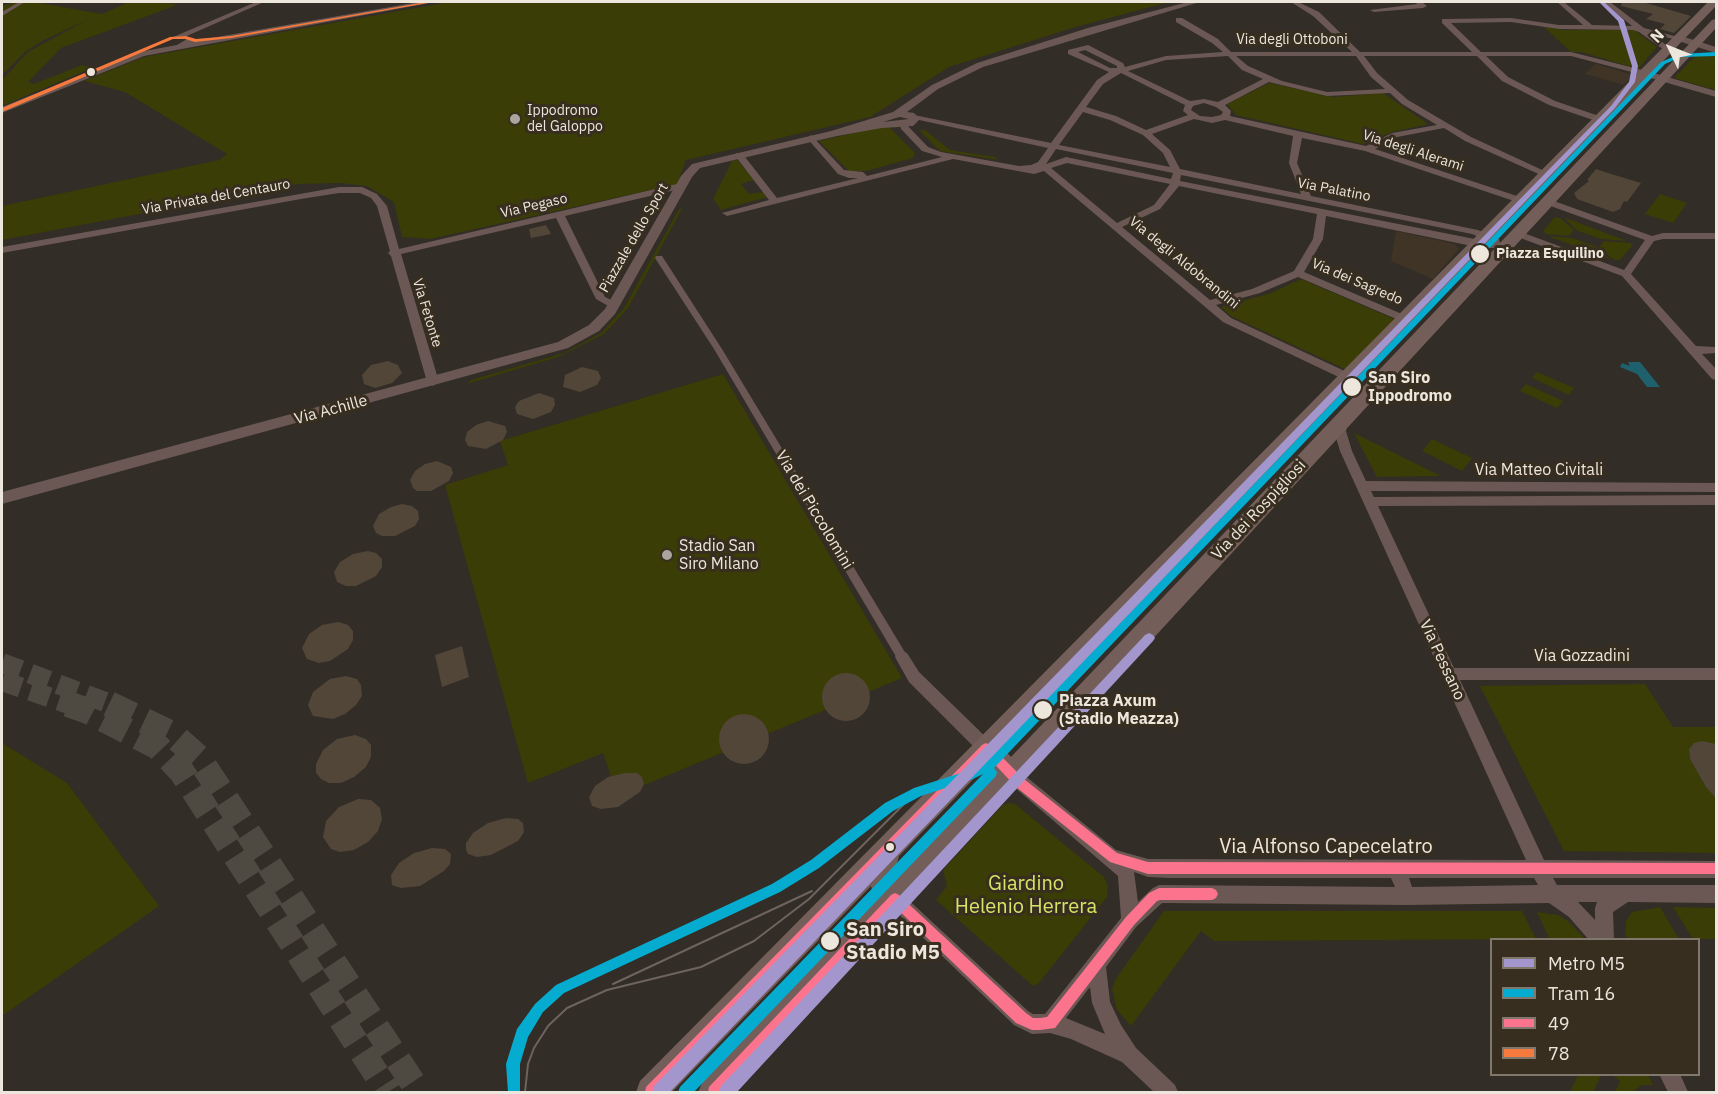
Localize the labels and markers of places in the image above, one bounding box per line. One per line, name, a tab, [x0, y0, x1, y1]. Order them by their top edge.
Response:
unlabelled marker	[85, 66, 97, 78]
place label: Ippodromo del Galoppo	[527, 103, 603, 136]
marker: Ippodromo del Galoppo	[508, 112, 522, 126]
marker: Piazza Esquilino	[1469, 243, 1491, 265]
place label: Piazza Esquilino	[1496, 246, 1604, 262]
place label: San Siro Ippodromo	[1368, 368, 1452, 406]
marker: San Siro Ippodromo	[1341, 376, 1363, 398]
place label: Stadio San Siro Milano	[679, 536, 759, 574]
marker: Stadio San Siro Milano	[660, 548, 674, 562]
place label: Piazza Axum (Stadio Meazza)	[1059, 691, 1179, 729]
marker: Piazza Axum (Stadio Meazza)	[1032, 699, 1054, 721]
unlabelled marker	[884, 841, 896, 853]
place label: San Siro Stadio M5	[846, 918, 940, 965]
marker: San Siro Stadio M5	[819, 930, 841, 952]

